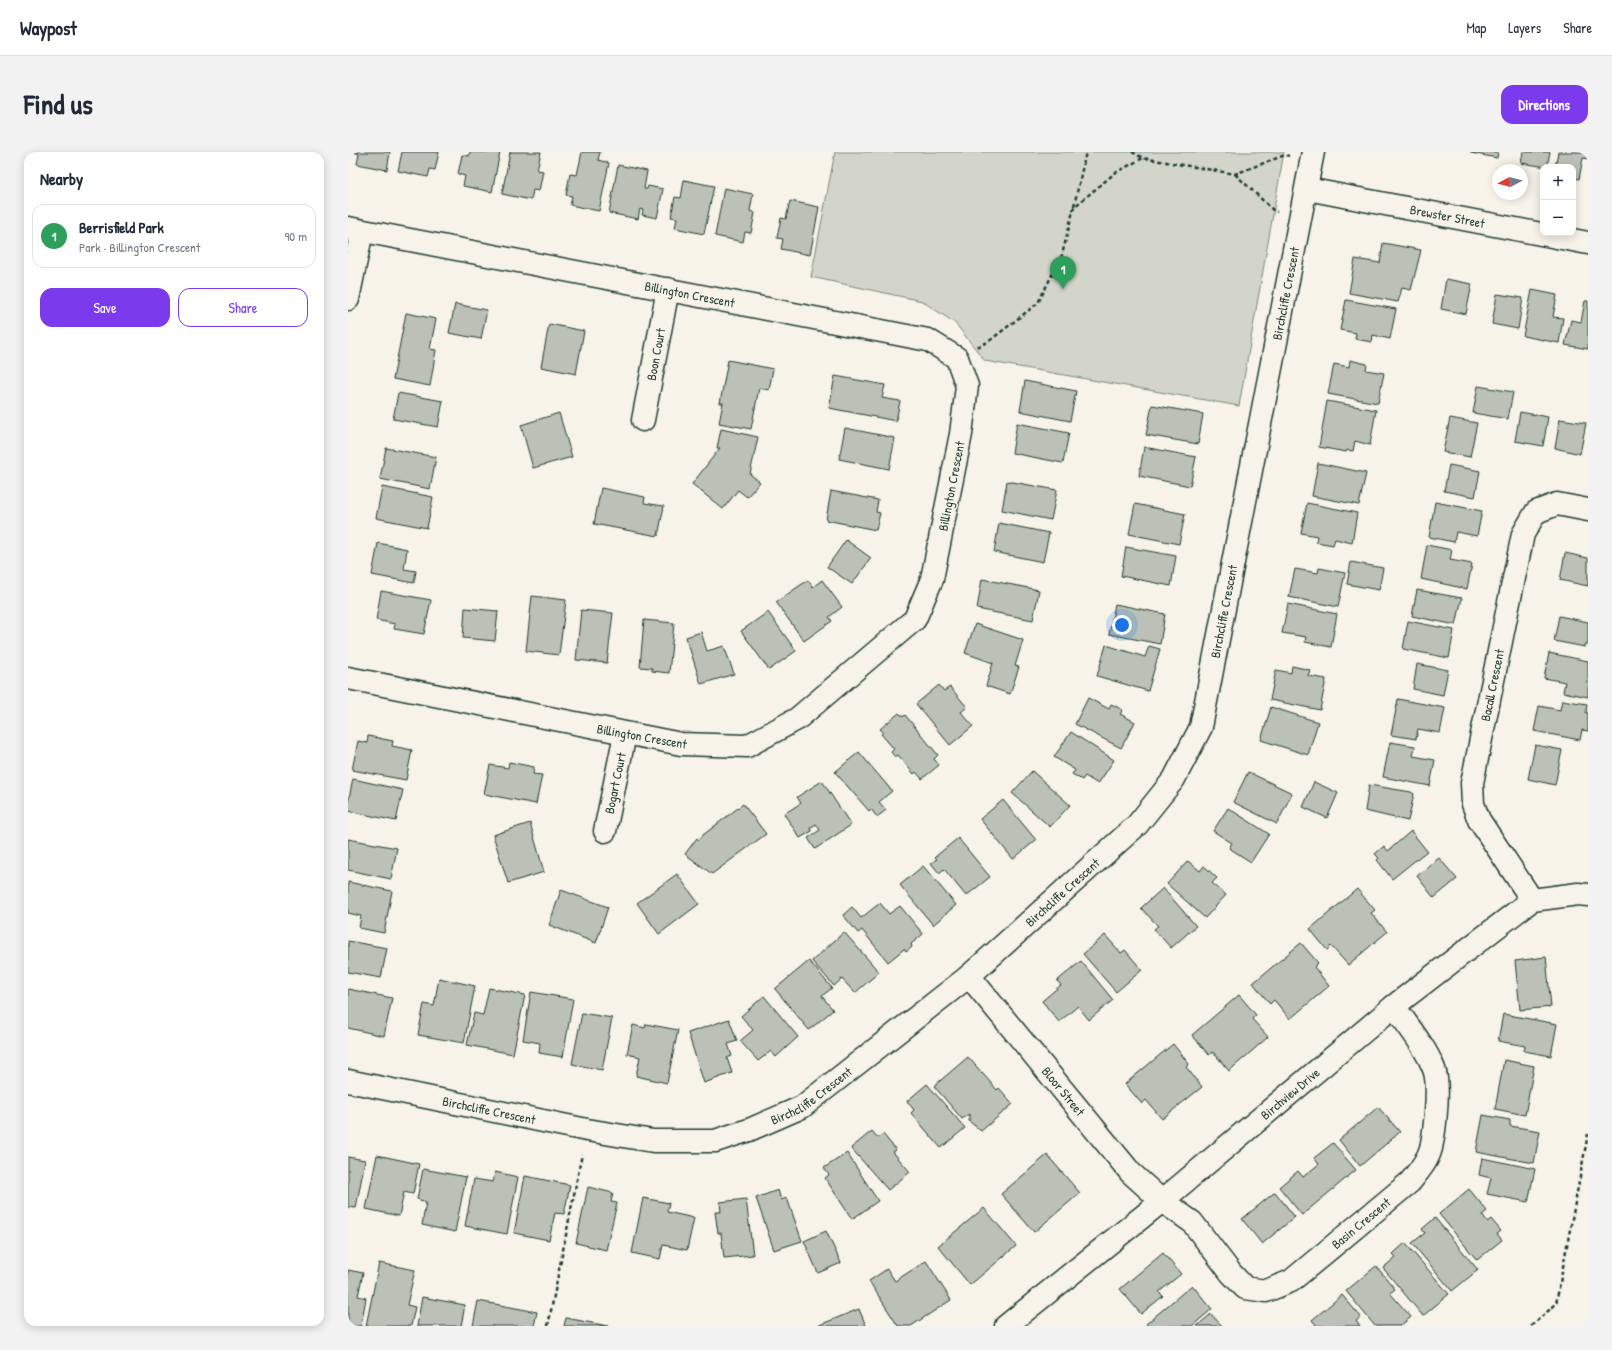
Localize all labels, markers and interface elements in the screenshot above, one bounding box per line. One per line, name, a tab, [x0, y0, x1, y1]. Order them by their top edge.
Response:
text: Waypost	[20, 15, 77, 41]
text: Map	[1466, 18, 1486, 37]
text: Layers	[1508, 18, 1541, 37]
text: Share	[1563, 18, 1592, 37]
text: Find us	[24, 85, 93, 123]
button: Directions	[1501, 85, 1588, 124]
north arrow	[1492, 164, 1528, 200]
map controls	[1540, 164, 1576, 236]
button: +	[1540, 164, 1576, 200]
text: Nearby	[40, 167, 83, 190]
street label: Brewster Street	[1408, 200, 1487, 232]
button: −	[1540, 200, 1576, 236]
text: Berrisfield Park	[79, 217, 164, 238]
text: 1	[52, 227, 56, 245]
text: 90 m	[285, 227, 307, 245]
text: Park · Billington Crescent	[79, 238, 200, 256]
street label: Birchcliffe Crescent	[1268, 245, 1303, 341]
pin: 1	[1050, 256, 1076, 289]
street label: Billington Crescent	[643, 276, 737, 312]
button: Save	[40, 288, 170, 327]
button: Share	[178, 288, 308, 327]
street label: Boon Court	[642, 326, 669, 382]
street label: Billington Crescent	[933, 439, 969, 532]
street label: Birchcliffe Crescent	[1206, 563, 1241, 659]
your location	[1112, 615, 1132, 635]
street label: Bacall Crescent	[1476, 647, 1508, 723]
street label: Billington Crescent	[596, 719, 689, 753]
street label: Bogart Court	[600, 750, 630, 815]
street label: Birchcliffe Crescent	[1021, 854, 1104, 930]
street label: Birchcliffe Crescent	[768, 1062, 856, 1129]
street label: Bloor Street	[1038, 1063, 1090, 1120]
street label: Birchview Drive	[1257, 1063, 1323, 1124]
street label: Birchcliffe Crescent	[441, 1092, 538, 1128]
street label: Basin Crescent	[1327, 1193, 1394, 1253]

